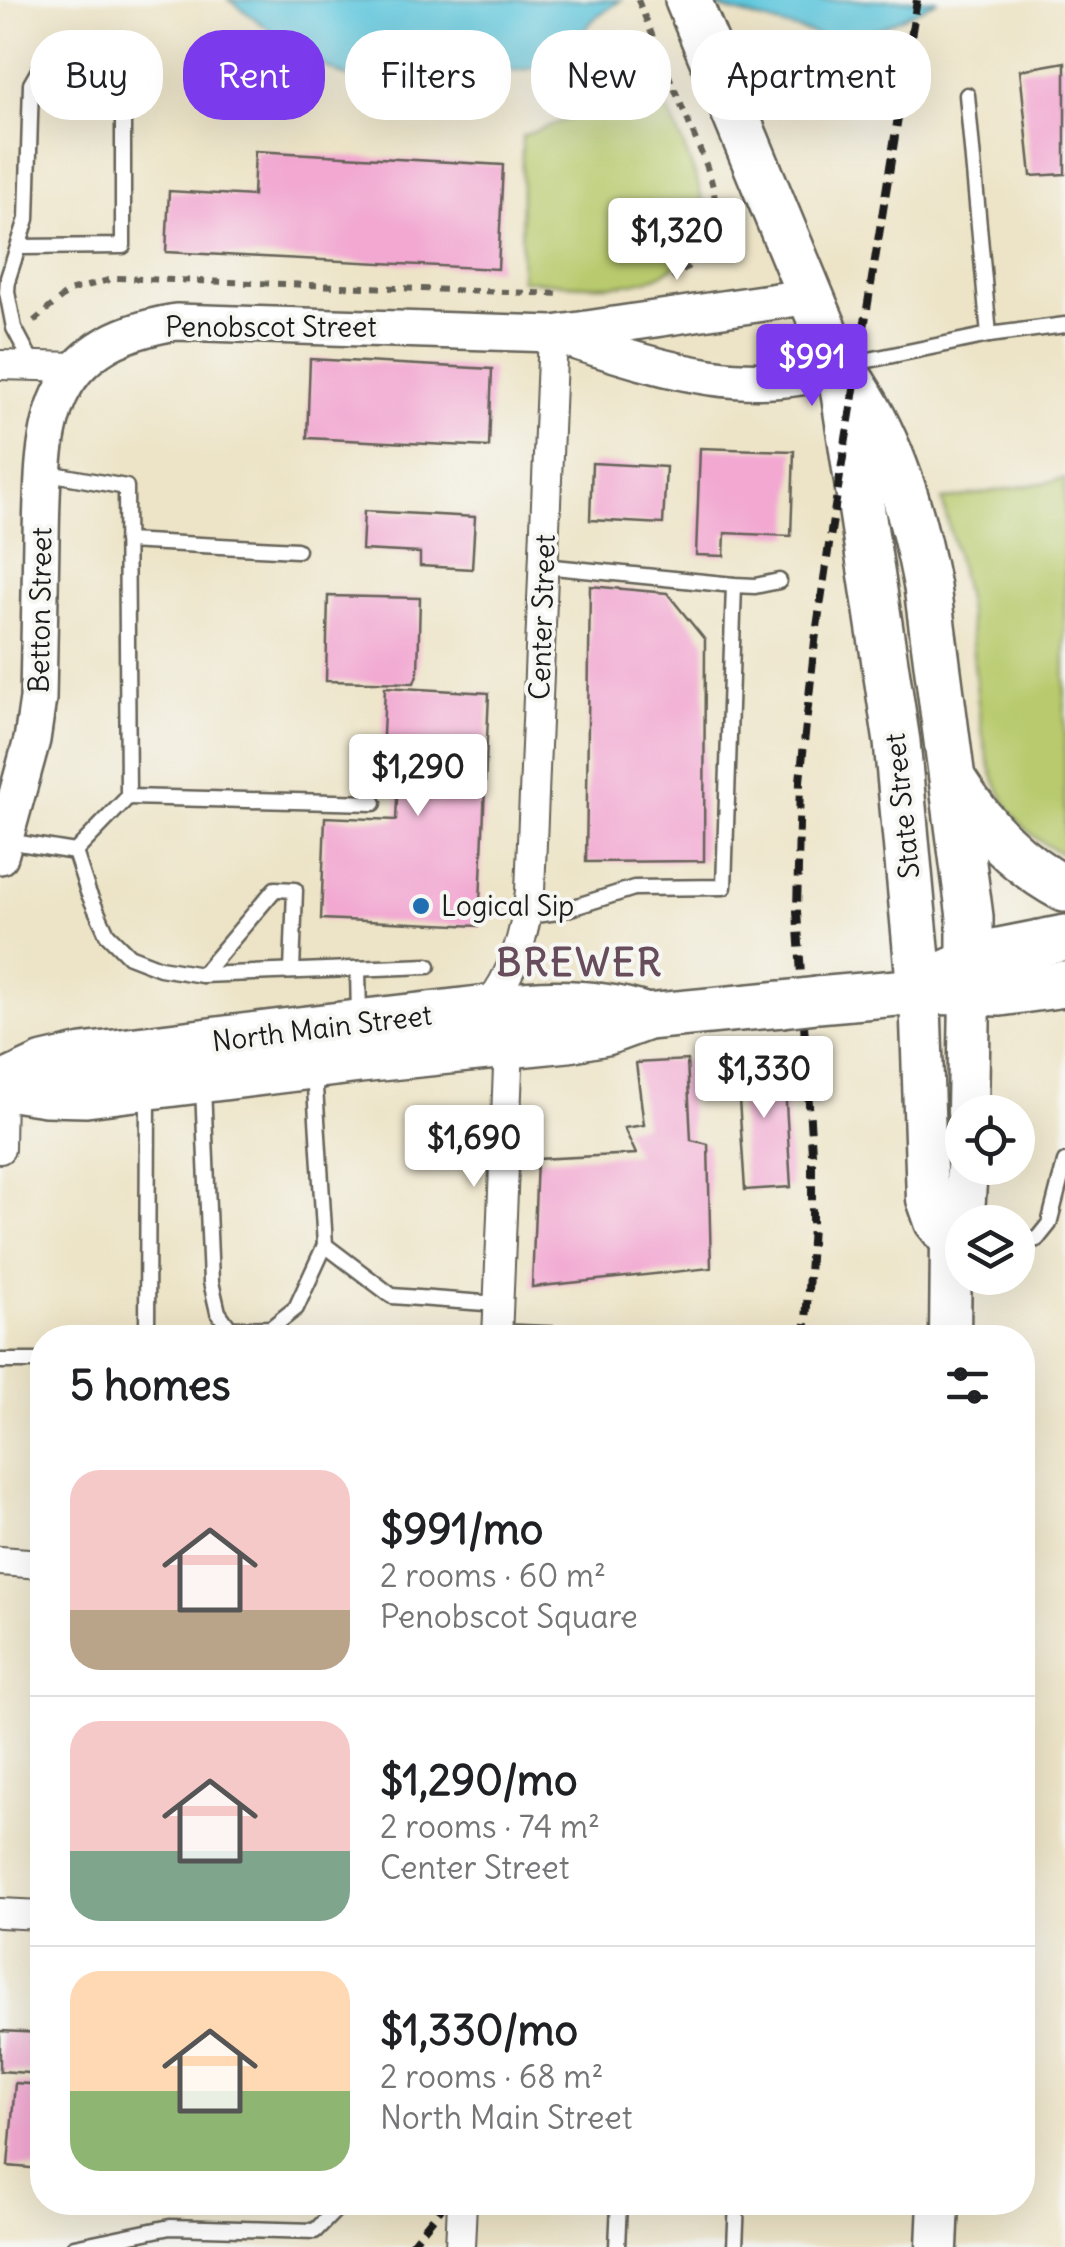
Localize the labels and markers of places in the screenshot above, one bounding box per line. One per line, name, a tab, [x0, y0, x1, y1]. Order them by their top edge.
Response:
pin: $1,320	[596, 198, 758, 283]
pin: $991	[753, 324, 871, 409]
pin: $1,290	[337, 734, 499, 819]
place label: Logical Sip	[441, 888, 574, 924]
marker: Logical Sip	[410, 895, 432, 917]
pin: $1,330	[683, 1036, 845, 1121]
pin: $1,690	[393, 1105, 555, 1190]

